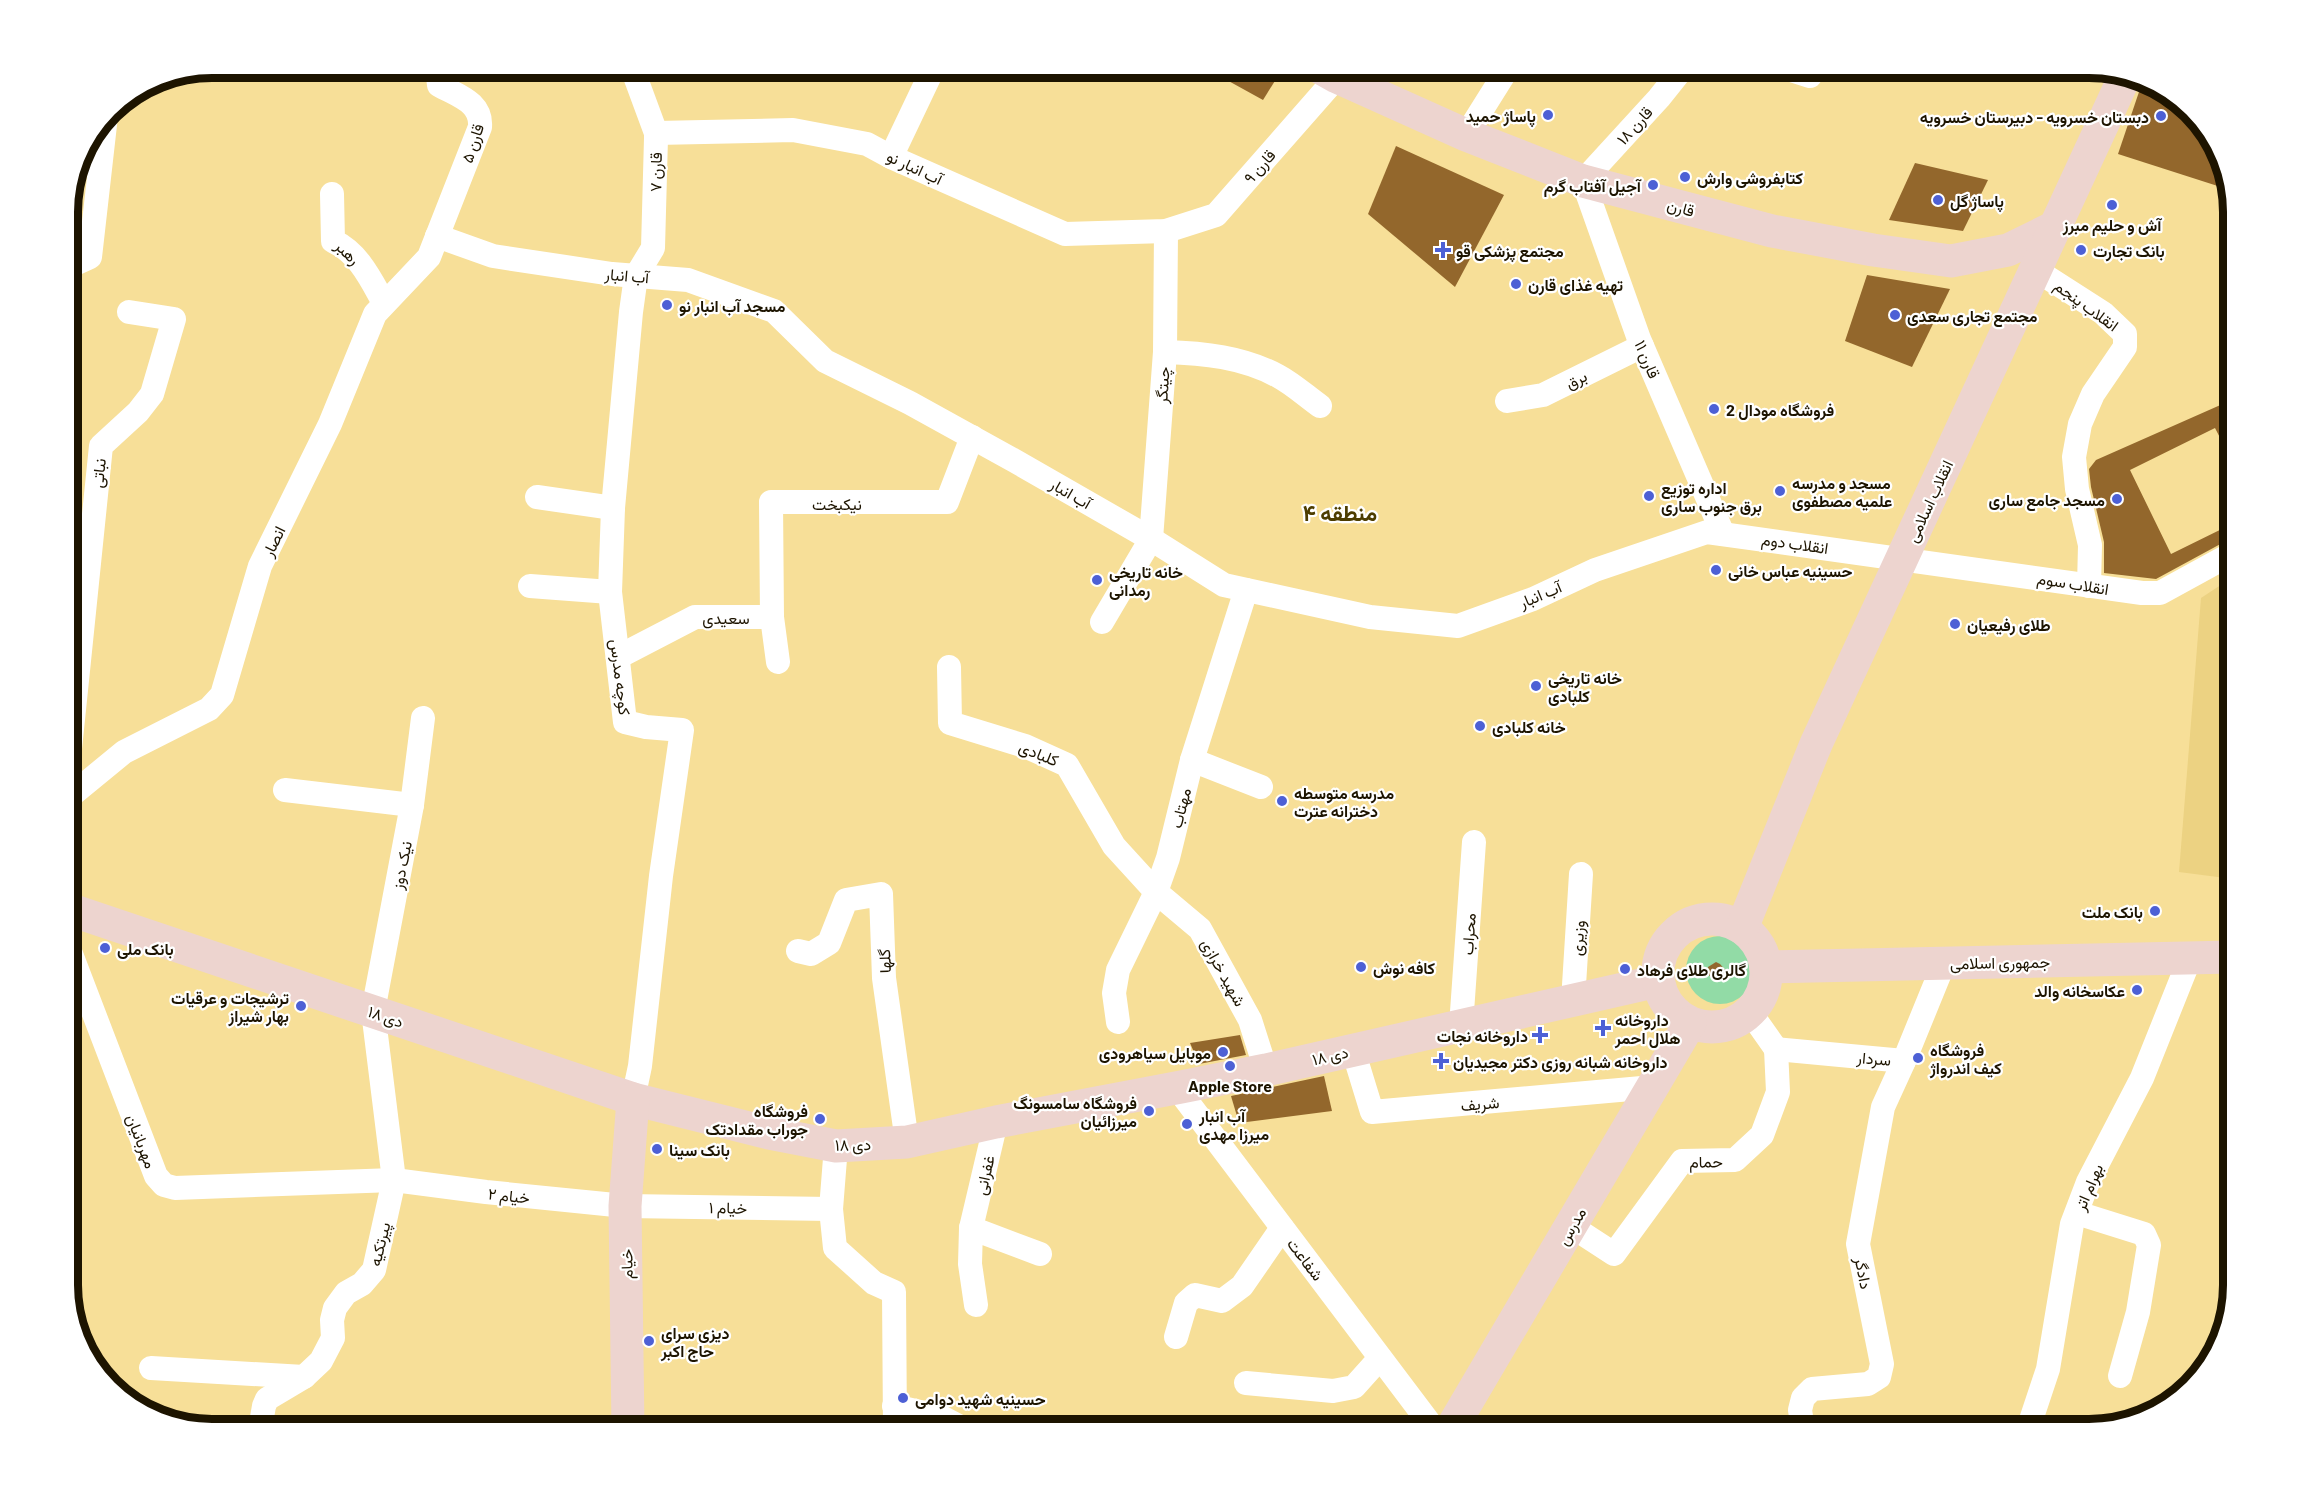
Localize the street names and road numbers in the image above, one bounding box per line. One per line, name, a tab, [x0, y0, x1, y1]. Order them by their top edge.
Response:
street label: قارن ۱۸	[1612, 102, 1657, 149]
street label: قارن ۵	[457, 121, 489, 166]
street label: قارن ٩	[1239, 145, 1280, 188]
street label: آب انبار نو	[883, 146, 947, 190]
street label: قارن ٧	[645, 152, 667, 192]
street label: قارن	[1665, 194, 1697, 222]
street label: رهبر	[330, 235, 364, 270]
street label: آب انبار	[603, 264, 651, 289]
street label: انقلاب پنجم	[2050, 275, 2123, 337]
street label: قارن ۱۱	[1630, 337, 1665, 382]
street label: چیتگر	[1151, 366, 1176, 405]
street label: برق	[1562, 366, 1591, 394]
street label: نباتی	[87, 457, 111, 489]
street label: انقلاب اسلامی	[1902, 457, 1958, 546]
street label: آب انبار	[1045, 473, 1096, 515]
street label: نیکبخت	[812, 494, 862, 514]
street label: انصار	[257, 523, 290, 561]
street label: انقلاب دوم	[1760, 529, 1830, 559]
street label: انقلاب سوم	[2035, 568, 2110, 600]
street label: آب انبار	[1515, 576, 1566, 614]
street label: سعیدی	[702, 608, 750, 629]
street label: کوچه مدرس	[604, 638, 635, 717]
street label: کلبادی	[1016, 737, 1062, 771]
street label: مهتاب	[1166, 786, 1196, 831]
street label: نیک دوز	[387, 839, 417, 892]
street label: محراب	[1457, 912, 1481, 956]
street label: وزیری	[1566, 920, 1590, 957]
street label: شهید خرازی	[1196, 935, 1250, 1010]
street label: گلها	[874, 948, 896, 973]
street label: جمهوری اسلامی	[1950, 952, 2051, 974]
street label: ۱۸ دی	[365, 1001, 406, 1033]
street label: ۱۸ دی	[1310, 1042, 1350, 1070]
street label: سردار	[1855, 1047, 1892, 1071]
street label: شریف	[1460, 1092, 1500, 1116]
street label: مهربانیان	[121, 1111, 161, 1172]
street label: ۱۸ دی	[835, 1134, 871, 1156]
street label: حمام	[1689, 1151, 1723, 1173]
street label: غفرانی	[970, 1153, 1000, 1197]
street label: بهرام اتر	[2069, 1161, 2108, 1215]
street label: خیام ۲	[487, 1183, 531, 1209]
street label: خیام ۱	[709, 1197, 747, 1219]
street label: مدرس	[1553, 1204, 1591, 1249]
street label: پیرتکیه	[364, 1220, 397, 1269]
street label: شفاعت	[1284, 1234, 1328, 1284]
street label: خیام	[616, 1248, 638, 1279]
street label: دادگر	[1849, 1254, 1876, 1291]

